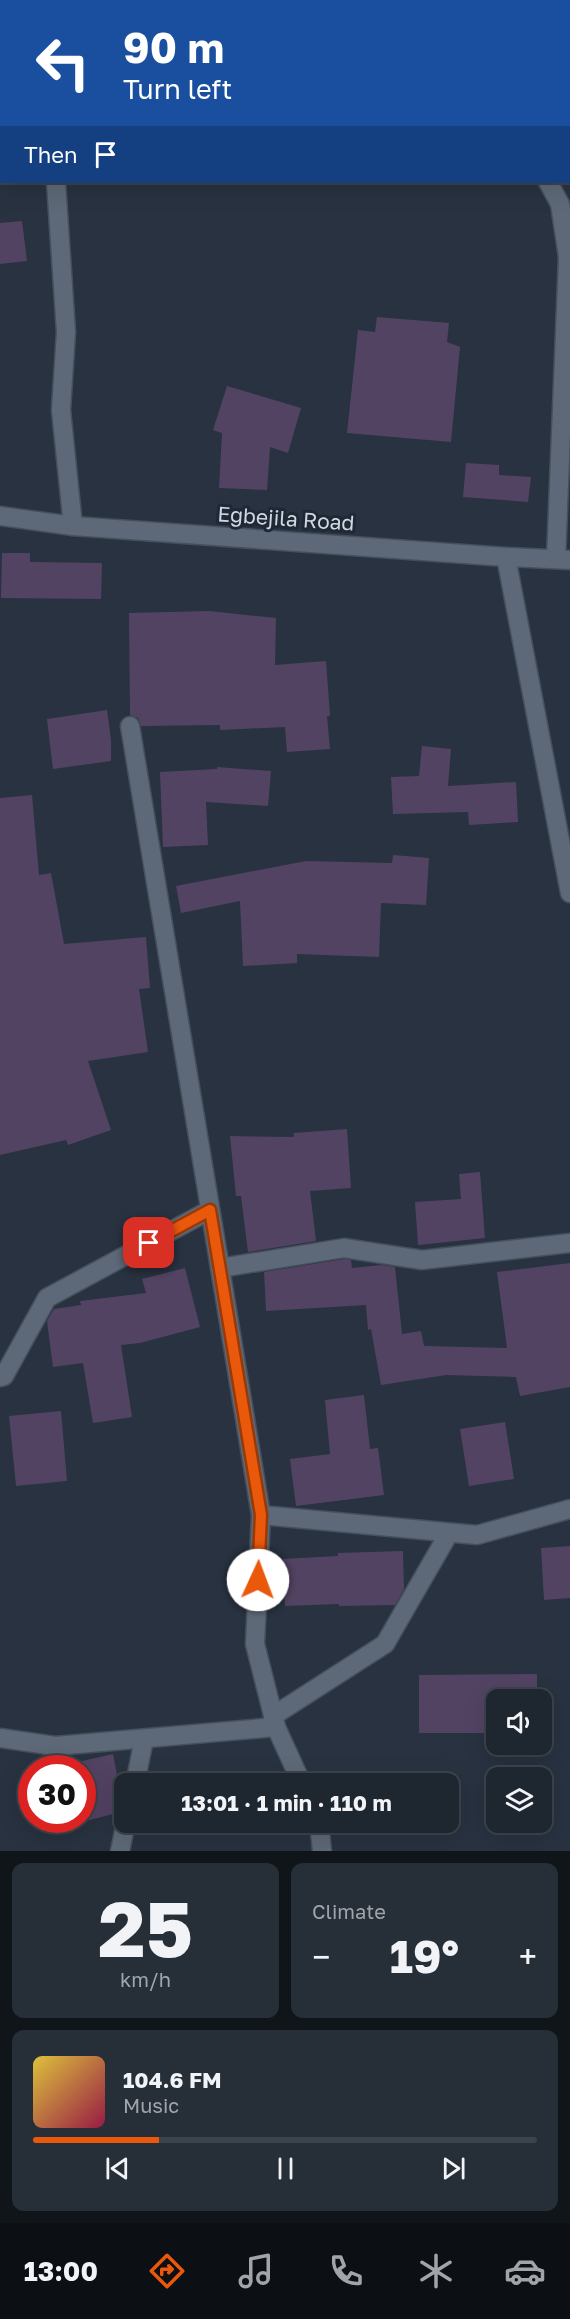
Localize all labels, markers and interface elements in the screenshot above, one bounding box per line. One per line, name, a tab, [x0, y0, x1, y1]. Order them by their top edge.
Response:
text: 90 m	[123, 22, 224, 72]
icon: left	[24, 24, 102, 102]
text: Turn left	[123, 73, 232, 105]
icon: arrive	[89, 138, 122, 171]
text: Then	[24, 141, 77, 168]
street label: Egbejila Road	[217, 500, 355, 536]
pin	[123, 1217, 174, 1268]
icon: arrive	[132, 1226, 165, 1259]
position arrow	[226, 1548, 290, 1612]
map controls	[486, 1689, 552, 1833]
button: sound	[486, 1689, 552, 1755]
speed limit sign: 30	[18, 1755, 96, 1833]
button: layers	[486, 1767, 552, 1833]
text: 13:01 · 1 min · 110 m	[181, 1789, 392, 1816]
text: 25	[98, 1881, 193, 1974]
text: Climate	[312, 1899, 386, 1923]
text: 19°	[390, 1929, 459, 1983]
text: −	[312, 1937, 330, 1976]
text: +	[519, 1937, 537, 1976]
text: km/h	[120, 1967, 171, 1991]
text: 104.6 FM	[123, 2066, 222, 2093]
text: Music	[123, 2093, 179, 2117]
icon: previous	[101, 2152, 134, 2185]
icon: pause	[269, 2152, 302, 2185]
icon: next	[437, 2152, 470, 2185]
icon: directions	[146, 2250, 188, 2292]
icon: music	[235, 2250, 277, 2292]
icon: phone	[325, 2250, 367, 2292]
icon: climate	[415, 2250, 457, 2292]
icon: car	[504, 2250, 546, 2292]
text: 13:00	[24, 2255, 98, 2287]

